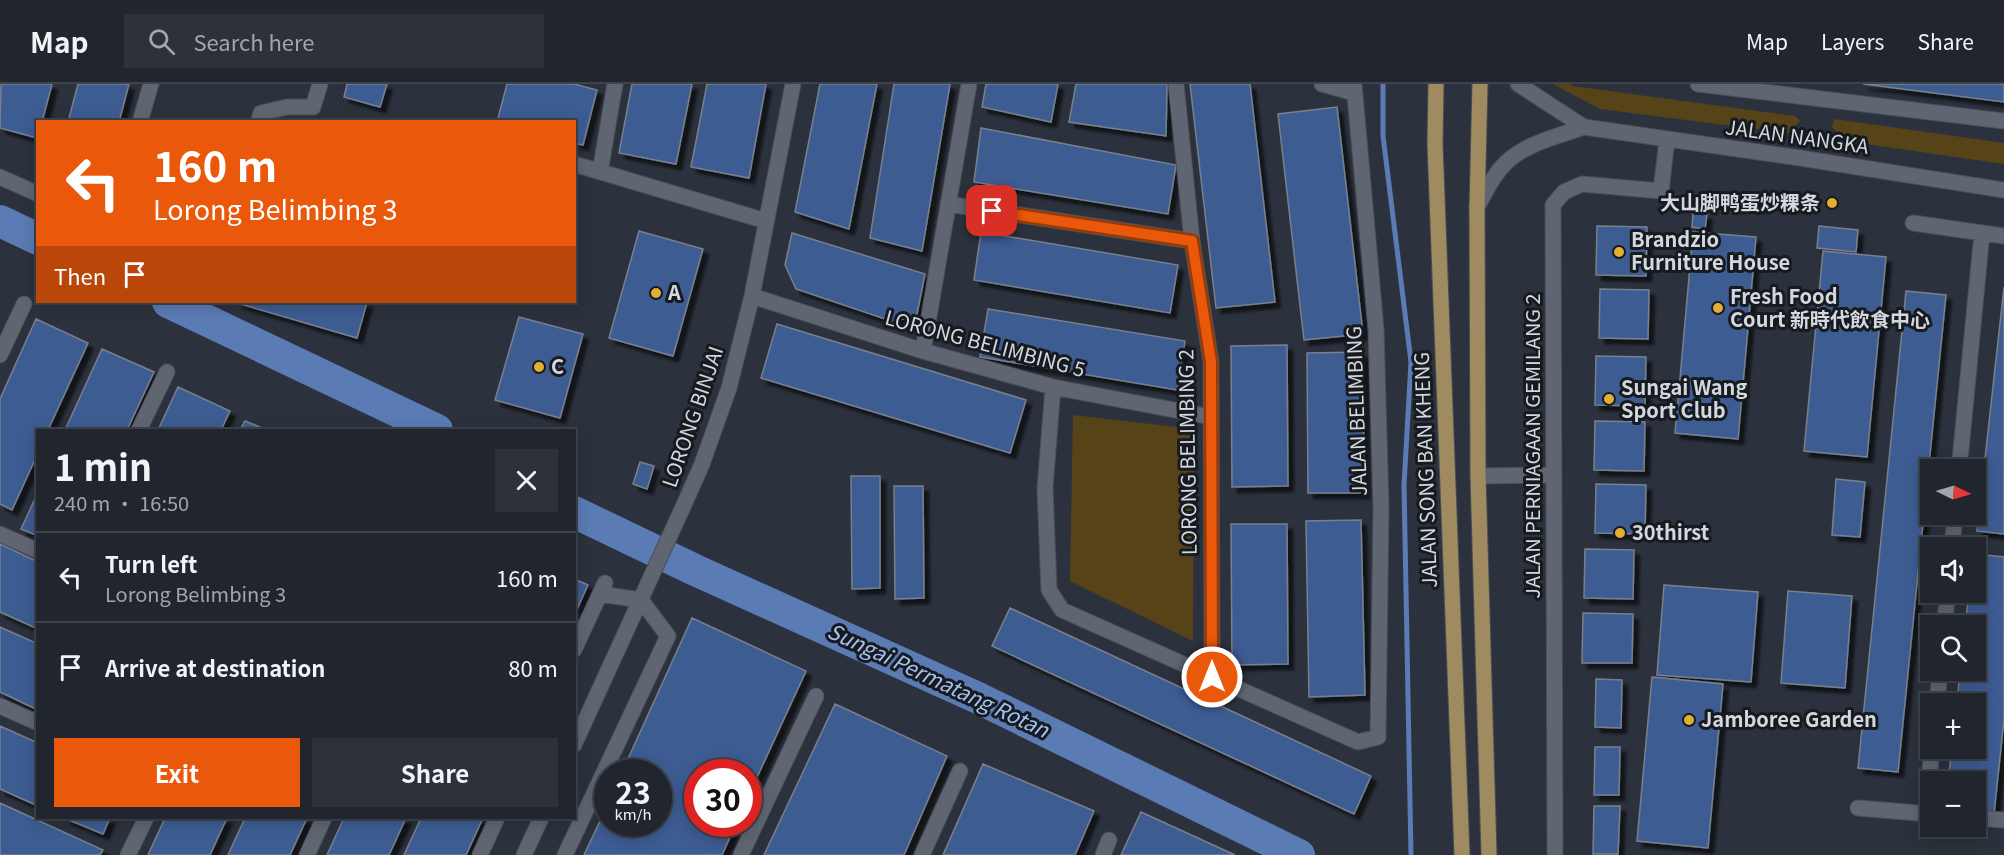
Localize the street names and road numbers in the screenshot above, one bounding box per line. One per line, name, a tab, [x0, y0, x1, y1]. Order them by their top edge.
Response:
street label: JALAN NANGKA	[1724, 111, 1872, 160]
street label: JALAN PERNIAGAAN GEMILANG 2	[1517, 293, 1546, 599]
street label: LORONG BELIMBING 5	[882, 302, 1089, 383]
street label: JALAN BELIMBING	[1338, 326, 1373, 496]
street label: LORONG BINJAI	[654, 342, 729, 491]
street label: LORONG BELIMBING 2	[1170, 349, 1203, 555]
street label: JALAN SONG BAN KHENG	[1406, 352, 1443, 589]

